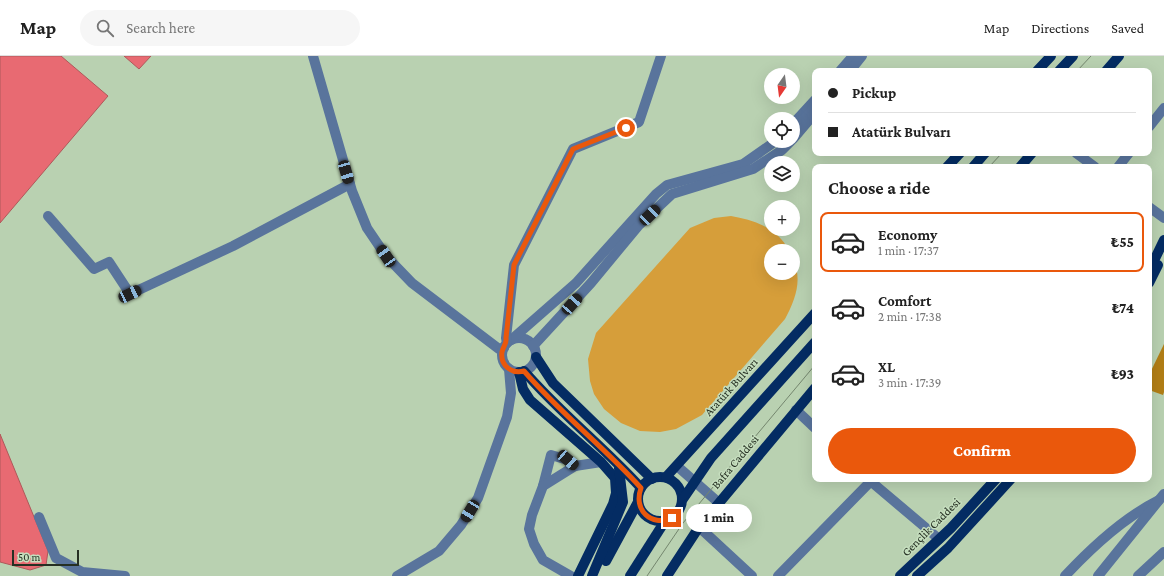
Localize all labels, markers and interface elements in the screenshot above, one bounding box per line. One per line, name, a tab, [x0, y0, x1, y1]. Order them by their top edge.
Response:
search box	[80, 10, 360, 46]
text: Map	[20, 17, 56, 38]
icon: search	[94, 17, 116, 39]
text: Search here	[126, 20, 195, 36]
text: Map	[984, 20, 1009, 36]
text: Directions	[1031, 20, 1089, 36]
text: Saved	[1111, 20, 1144, 36]
north arrow	[764, 68, 800, 104]
map controls	[764, 68, 800, 280]
text: Pickup	[852, 85, 896, 101]
button: locate	[764, 112, 800, 148]
route start	[617, 119, 635, 137]
text: Atatürk Bulvarı	[852, 124, 951, 140]
button: layers	[764, 156, 800, 192]
car	[337, 159, 355, 185]
text: Choose a ride	[828, 178, 930, 198]
button: +	[764, 200, 800, 236]
car	[637, 202, 663, 228]
icon: car	[830, 224, 866, 260]
text: Economy	[878, 227, 937, 243]
text: ₺55	[1111, 234, 1134, 250]
car	[374, 243, 398, 269]
text: 1 min · 17:37	[878, 243, 939, 258]
button: −	[764, 244, 800, 280]
car	[117, 283, 143, 305]
icon: car	[830, 290, 866, 326]
car	[560, 291, 584, 317]
text: Comfort	[878, 293, 932, 309]
text: ₺74	[1112, 300, 1134, 316]
text: 2 min · 17:38	[878, 309, 942, 324]
street label: Atatürk Bulvarı	[701, 355, 761, 419]
icon: car	[830, 356, 866, 392]
text: XL	[878, 359, 895, 375]
text: ₺93	[1111, 366, 1134, 382]
text: 3 min · 17:39	[878, 375, 941, 390]
button: Confirm	[828, 428, 1136, 474]
street label: Bafra Caddesi	[708, 432, 762, 492]
car	[555, 448, 581, 472]
street label: Gençlik Caddesi	[899, 495, 963, 559]
car	[459, 498, 481, 524]
callout: 1 min	[686, 504, 752, 532]
route end	[663, 509, 681, 527]
text: 1 min	[704, 510, 734, 525]
scale bar	[12, 548, 79, 567]
text: 50 m	[18, 551, 40, 563]

